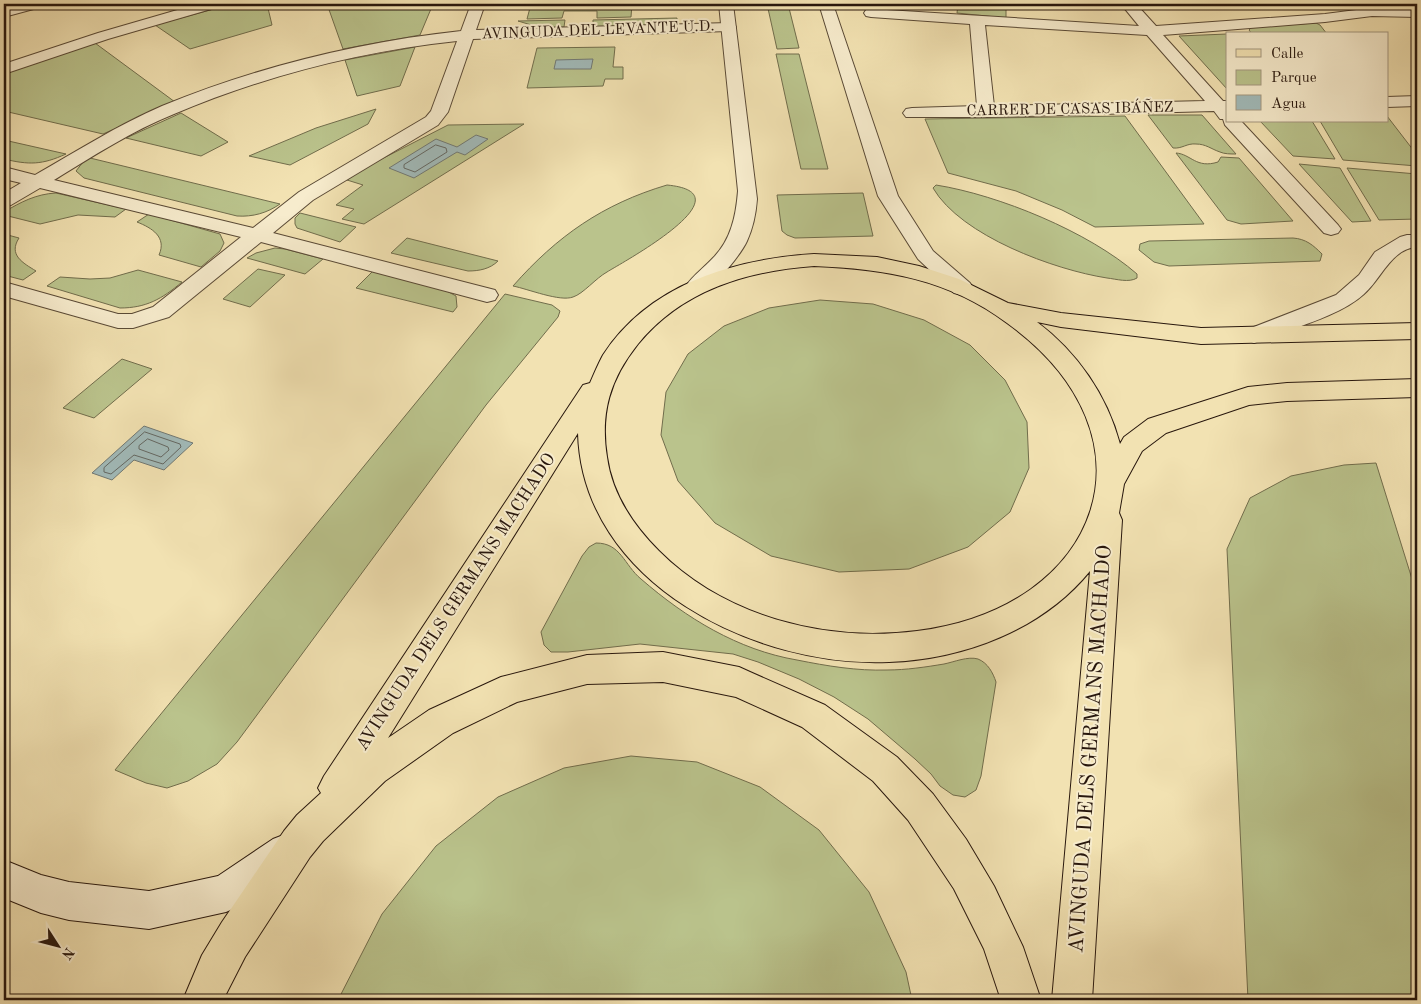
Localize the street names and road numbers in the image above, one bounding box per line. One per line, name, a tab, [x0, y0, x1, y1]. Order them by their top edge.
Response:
street label: AVINGUDA DEL LEVANTE U.D.	[481, 19, 715, 43]
street label: CARRER DE CASAS IBÁÑEZ	[966, 98, 1174, 119]
street label: AVINGUDA DELS GERMANS MACHADO	[353, 450, 559, 754]
street label: AVINGUDA DELS GERMANS MACHADO	[1066, 544, 1116, 954]

